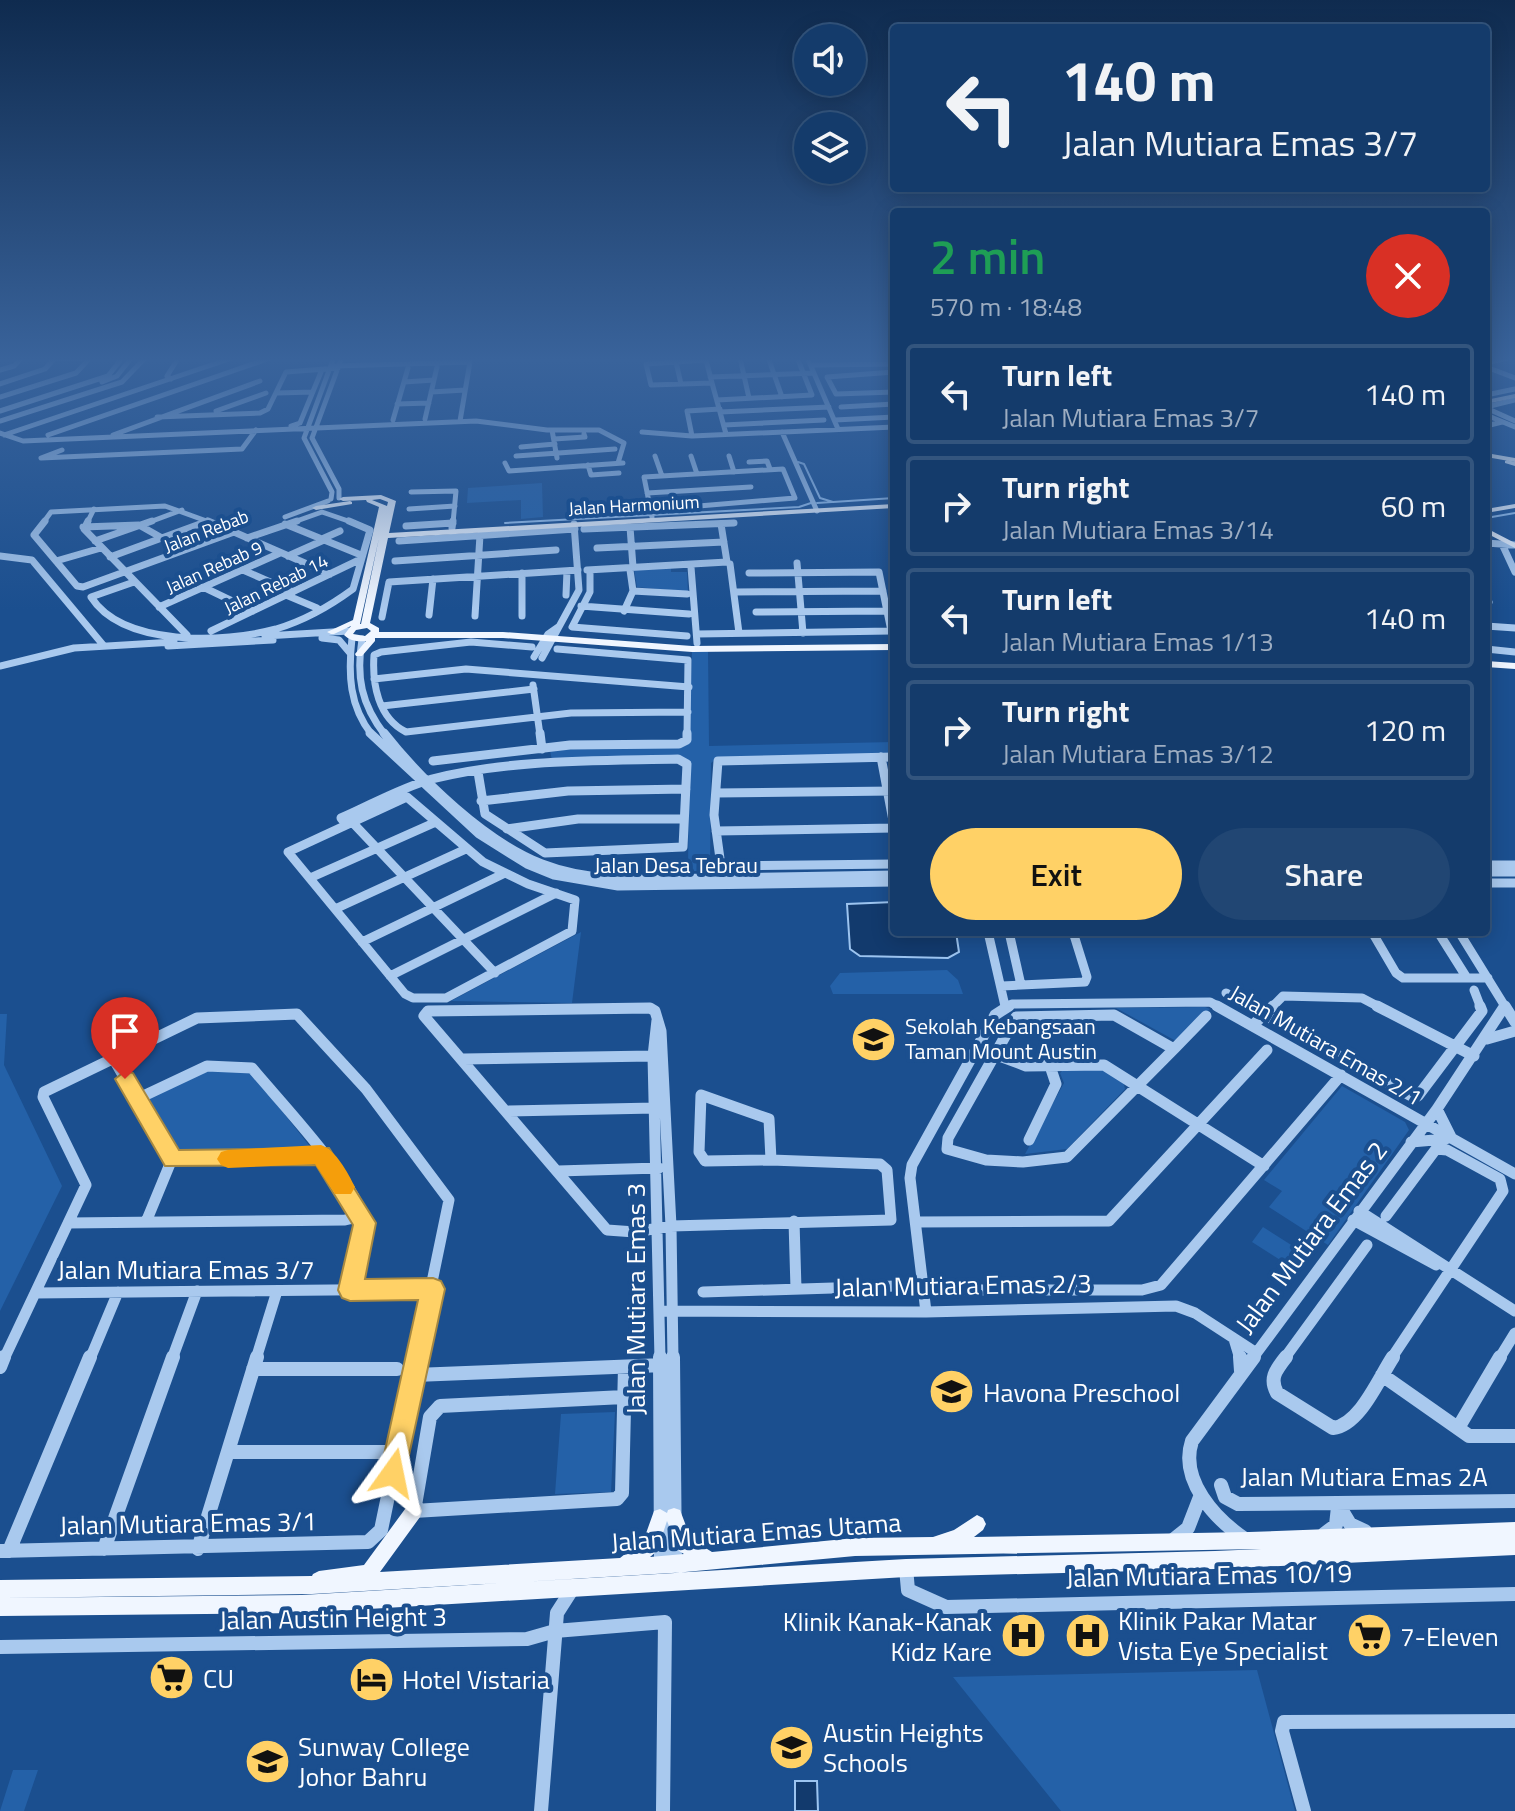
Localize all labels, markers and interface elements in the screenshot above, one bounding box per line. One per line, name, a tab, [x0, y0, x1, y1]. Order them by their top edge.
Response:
map controls	[794, 24, 866, 184]
button: sound	[794, 24, 866, 96]
text: 140 m	[1062, 38, 1215, 123]
icon: left	[930, 56, 1034, 160]
button: layers	[794, 112, 866, 184]
text: Jalan Mutiara Emas 3/7	[1062, 115, 1418, 170]
text: 2 min	[930, 220, 1045, 293]
button: close	[1366, 234, 1450, 318]
text: 570 m · 18:48	[930, 287, 1082, 326]
text: Turn left	[1002, 352, 1112, 398]
text: 140 m	[1364, 371, 1446, 417]
icon: left	[934, 372, 978, 416]
text: Jalan Mutiara Emas 3/7	[1002, 398, 1259, 437]
text: Turn right	[1002, 464, 1130, 510]
text: 60 m	[1381, 483, 1446, 529]
icon: right	[934, 484, 978, 528]
street label: Jalan Harmonium	[568, 488, 700, 522]
street label: Jalan Rebab	[160, 502, 252, 560]
text: Jalan Mutiara Emas 3/14	[1002, 510, 1274, 549]
street label: Jalan Rebab 9	[161, 534, 267, 600]
street label: Jalan Rebab 14	[219, 547, 333, 621]
text: Turn left	[1002, 576, 1112, 622]
text: 140 m	[1364, 595, 1446, 641]
icon: left	[934, 596, 978, 640]
text: Jalan Mutiara Emas 1/13	[1002, 622, 1274, 661]
text: Turn right	[1002, 688, 1130, 734]
text: 120 m	[1364, 707, 1446, 753]
icon: right	[934, 708, 978, 752]
text: Jalan Mutiara Emas 3/12	[1002, 734, 1274, 773]
button: Exit	[930, 828, 1182, 920]
button: Share	[1198, 828, 1450, 920]
street label: Jalan Desa Tebrau	[594, 848, 758, 882]
street label: Jalan Mutiara Emas 2/1	[1223, 976, 1429, 1114]
pin	[91, 997, 159, 1079]
icon: arrive	[103, 1009, 147, 1053]
place label: Sekolah Kebangsaan Taman Mount Austin	[905, 1009, 1097, 1068]
school or university icon: Sekolah Kebangsaan Taman Mount Austin	[850, 1015, 898, 1063]
street label: Jalan Mutiara Emas 2	[1226, 1133, 1396, 1341]
street label: Jalan Mutiara Emas 3	[616, 1183, 655, 1415]
street label: Jalan Mutiara Emas 3/7	[57, 1250, 315, 1289]
street label: Jalan Mutiara Emas 2/3	[834, 1263, 1092, 1307]
school or university icon: Havona Preschool	[928, 1368, 976, 1416]
place label: Havona Preschool	[983, 1373, 1180, 1412]
position arrow	[351, 1431, 435, 1515]
street label: Jalan Mutiara Emas 2A	[1240, 1457, 1488, 1496]
street label: Jalan Mutiara Emas 3/1	[59, 1501, 317, 1545]
street label: Jalan Mutiara Emas Utama	[609, 1502, 903, 1562]
street label: Jalan Mutiara Emas 10/19	[1065, 1553, 1353, 1597]
street label: Jalan Austin Height 3	[219, 1597, 447, 1639]
place label: Klinik Pakar Matar Vista Eye Specialist	[1118, 1601, 1328, 1670]
place label: Klinik Kanak-Kanak Kidz Kare	[783, 1602, 992, 1671]
hospital icon: Klinik Pakar Matar Vista Eye Specialist	[1063, 1611, 1111, 1659]
hospital icon: Klinik Kanak-Kanak Kidz Kare	[999, 1612, 1047, 1660]
supermarket icon: 7-Eleven	[1345, 1612, 1393, 1660]
place label: 7-Eleven	[1400, 1617, 1499, 1656]
supermarket icon: CU	[148, 1654, 196, 1702]
hotel icon: Hotel Vistaria	[347, 1655, 395, 1703]
place label: CU	[203, 1659, 234, 1698]
place label: Hotel Vistaria	[402, 1660, 550, 1699]
place label: Austin Heights Schools	[823, 1713, 984, 1782]
school or university icon: Austin Heights Schools	[768, 1723, 816, 1771]
place label: Sunway College Johor Bahru	[298, 1727, 470, 1796]
school or university icon: Sunway College Johor Bahru	[243, 1737, 291, 1785]

